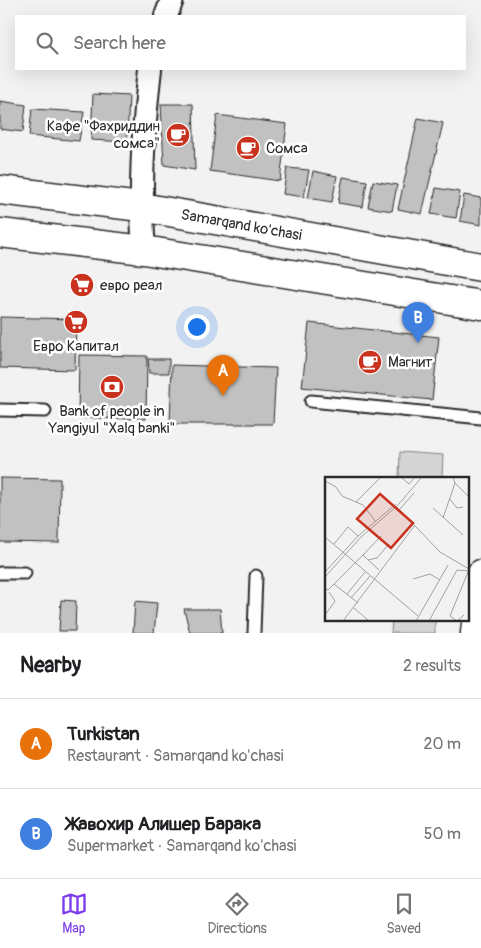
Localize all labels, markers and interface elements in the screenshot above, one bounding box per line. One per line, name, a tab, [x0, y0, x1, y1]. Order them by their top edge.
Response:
search box	[15, 15, 466, 70]
icon: search	[33, 29, 61, 57]
text: Search here	[73, 31, 166, 55]
place label: Кафе "Фахриддин сомса"	[47, 117, 160, 153]
cafe icon: Кафе "Фахриддин сомса"	[165, 122, 191, 148]
cafe icon: Сомса	[235, 135, 261, 161]
place label: Сомса	[266, 139, 308, 158]
street label: Samarqand ko'chasi	[179, 205, 304, 245]
supermarket icon: евро реал	[69, 272, 95, 298]
place label: евро реал	[100, 276, 163, 295]
pin: B	[402, 302, 434, 343]
supermarket icon: Евро Капитал	[63, 309, 89, 335]
your location	[184, 314, 210, 340]
place label: Евро Капитал	[33, 337, 119, 356]
cafe icon: Магнит	[357, 349, 383, 375]
place label: Магнит	[388, 353, 433, 372]
pin: A	[207, 355, 239, 396]
bank icon: Bank of people in Yangiyul "Xalq banki"	[99, 374, 125, 400]
place label: Bank of people in Yangiyul "Xalq banki"	[48, 402, 175, 438]
inset map	[325, 477, 468, 620]
text: Nearby	[20, 652, 81, 679]
text: 2 results	[403, 656, 461, 676]
text: Turkistan	[67, 722, 140, 746]
text: A	[31, 734, 41, 754]
text: 20 m	[423, 734, 461, 754]
text: Restaurant · Samarqand ko'chasi	[67, 746, 284, 766]
text: Жавохир Алишер Барака	[67, 812, 261, 836]
text: B	[31, 824, 41, 844]
text: 50 m	[424, 824, 461, 844]
text: Supermarket · Samarqand ko'chasi	[67, 836, 296, 856]
tab: Map	[60, 890, 88, 937]
tab: Directions	[207, 890, 267, 937]
tab: Saved	[386, 890, 421, 937]

